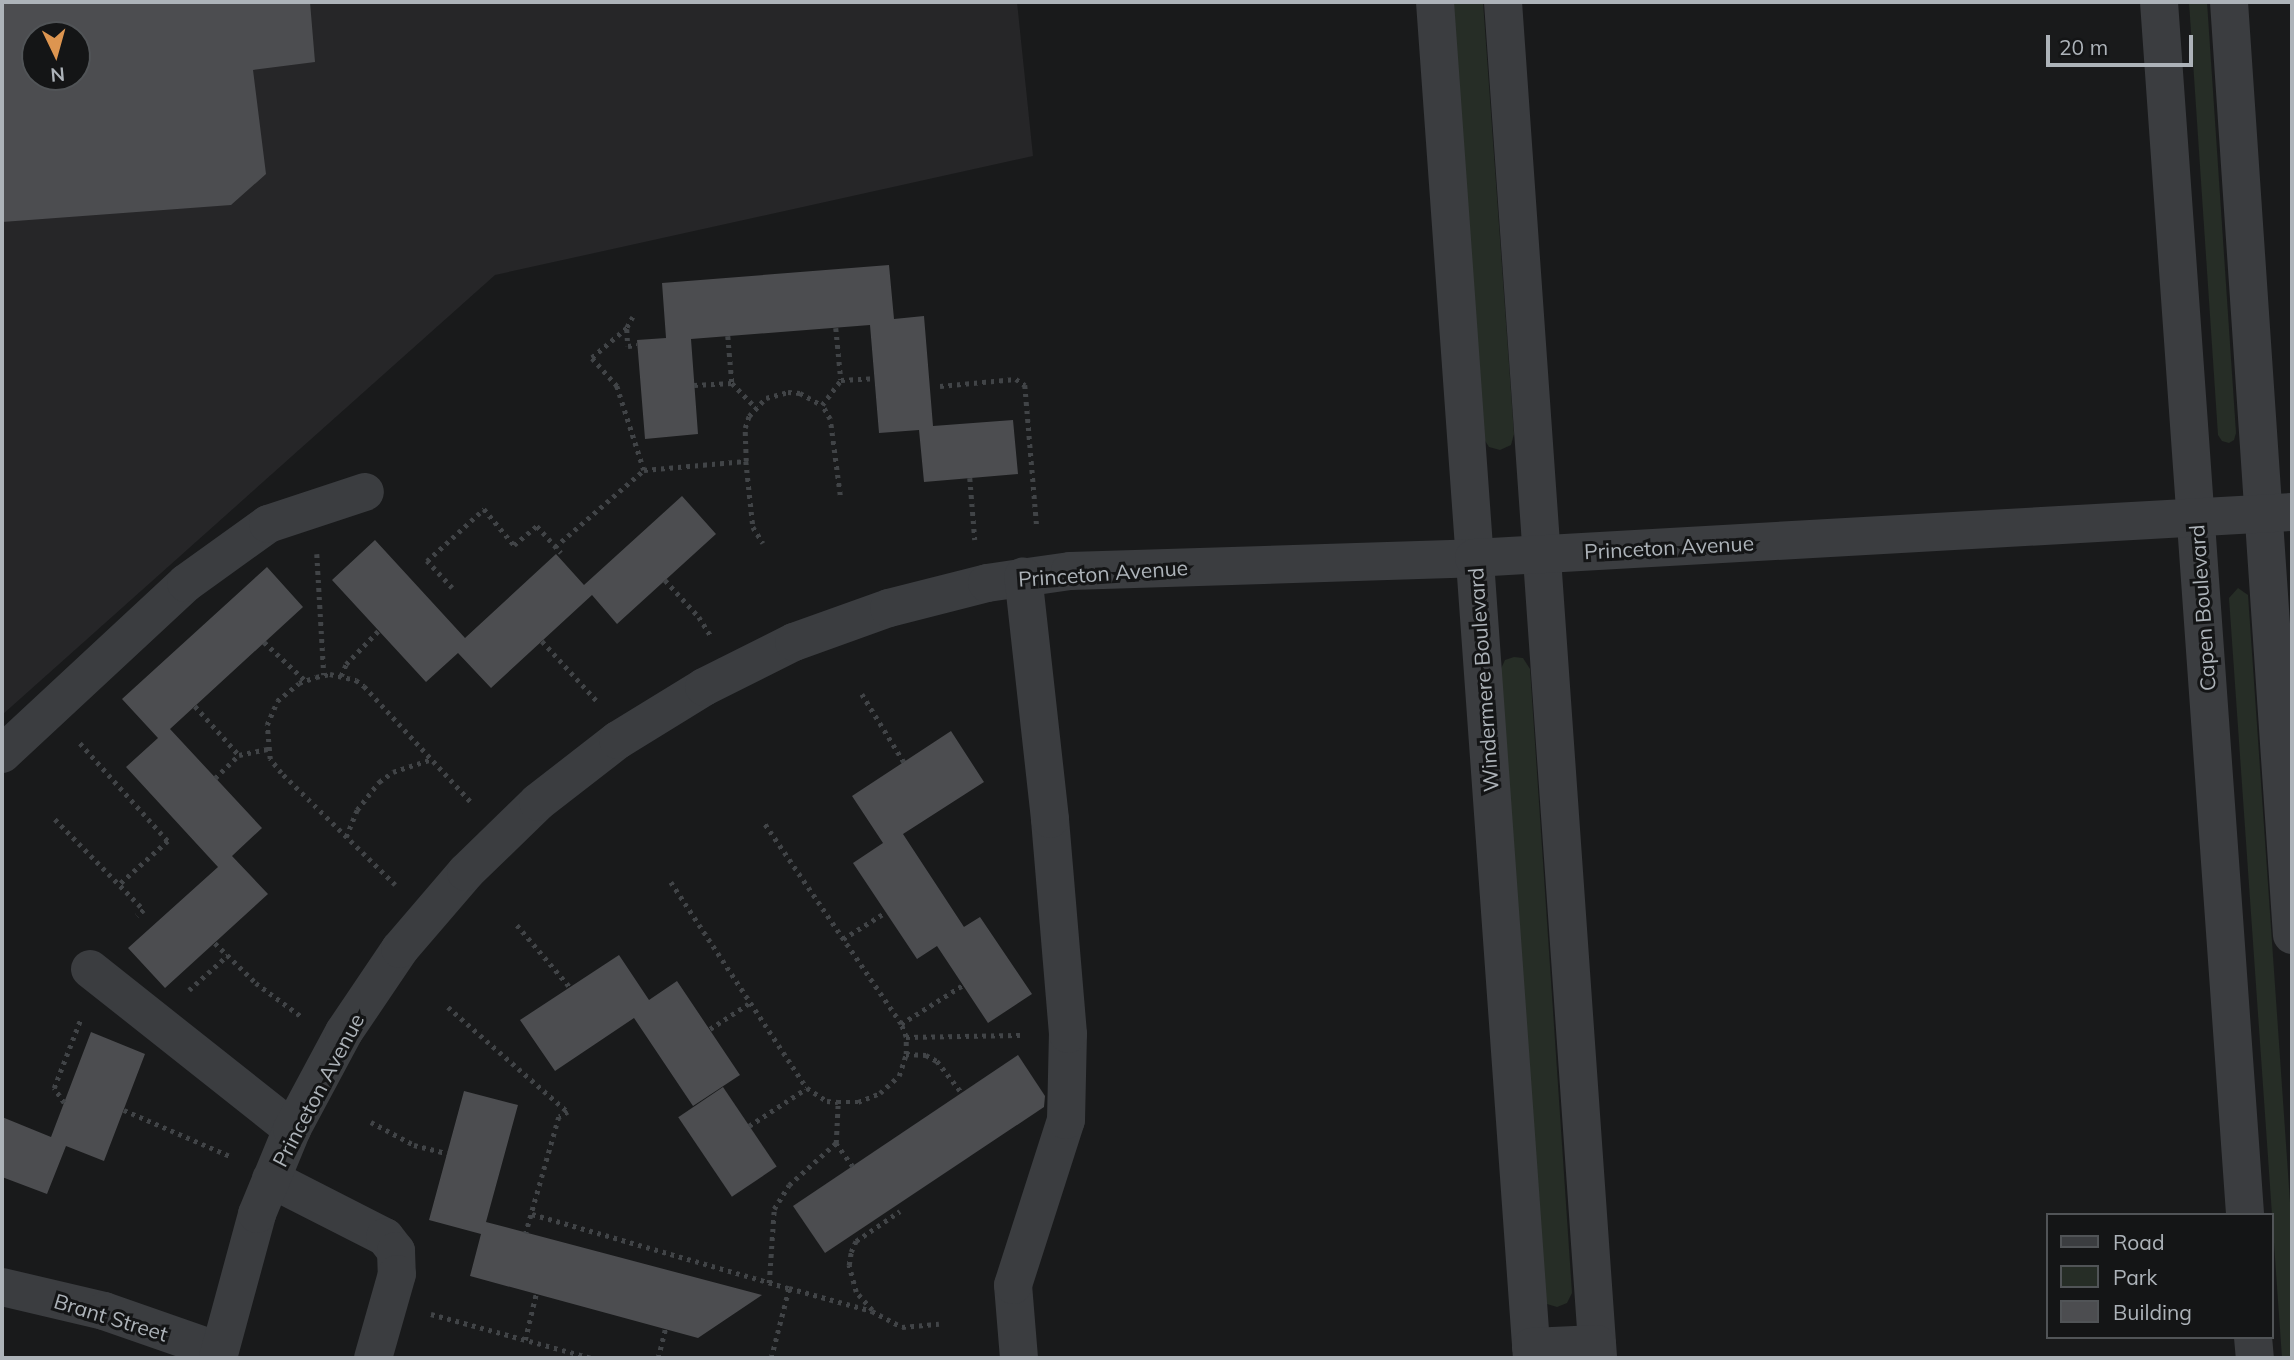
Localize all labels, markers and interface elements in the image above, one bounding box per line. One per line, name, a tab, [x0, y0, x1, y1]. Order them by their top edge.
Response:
north arrow	[21, 21, 91, 91]
scale bar	[2049, 21, 2196, 65]
text: 20 m	[2059, 34, 2108, 60]
text: N	[49, 62, 66, 88]
street label: Capen Boulevard	[2184, 524, 2220, 692]
street label: Princeton Avenue	[1583, 530, 1755, 564]
street label: Princeton Avenue	[1017, 554, 1189, 592]
street label: Windermere Boulevard	[1463, 567, 1503, 793]
street label: Princeton Avenue	[267, 1009, 369, 1171]
legend	[2046, 1213, 2273, 1339]
text: Road	[2113, 1229, 2164, 1255]
text: Park	[2113, 1264, 2157, 1290]
street label: Brant Street	[51, 1288, 171, 1346]
text: Building	[2113, 1299, 2192, 1325]

